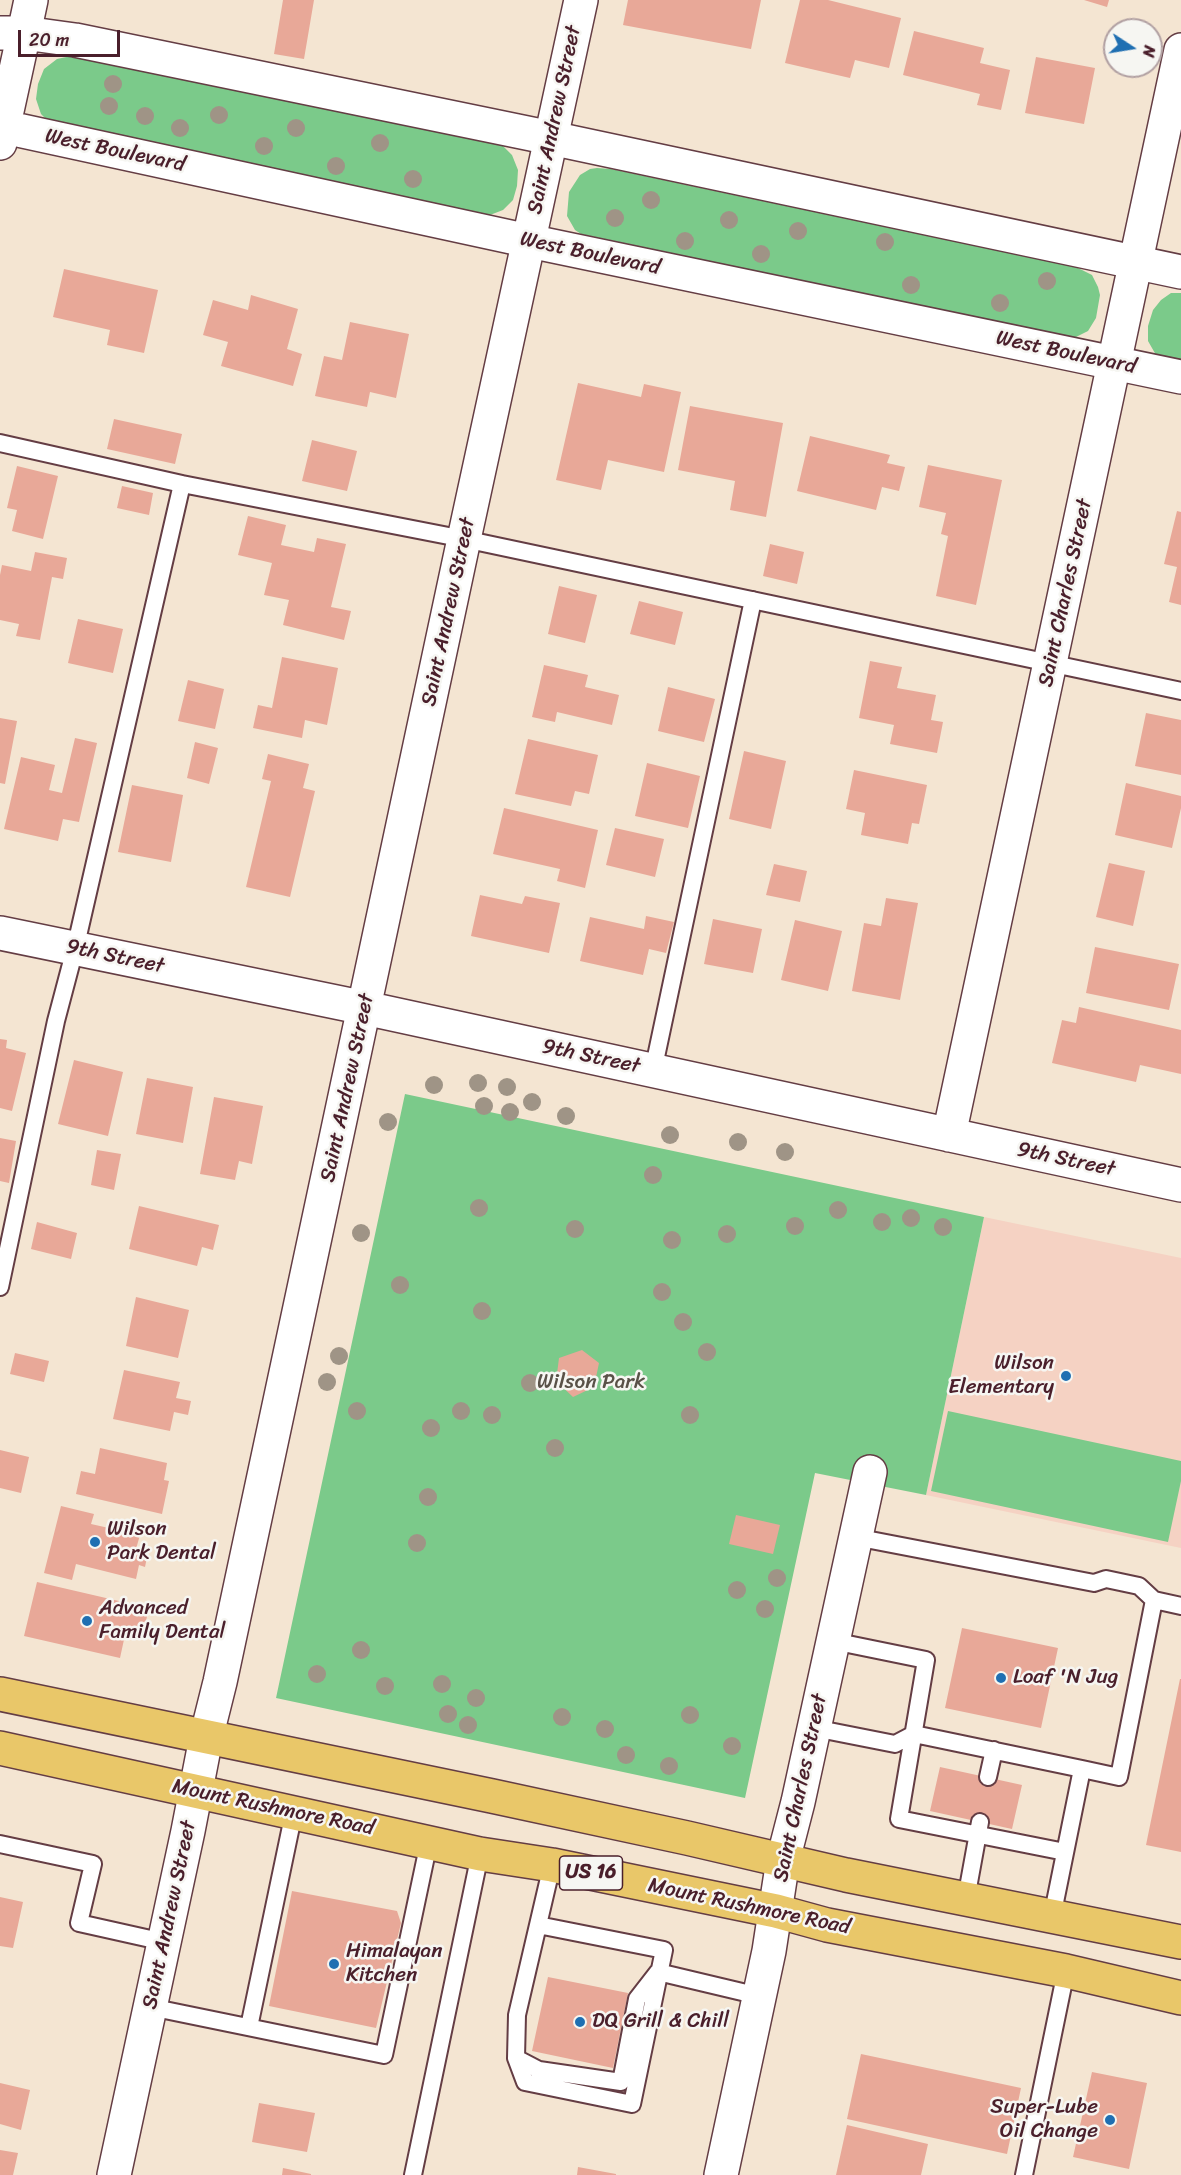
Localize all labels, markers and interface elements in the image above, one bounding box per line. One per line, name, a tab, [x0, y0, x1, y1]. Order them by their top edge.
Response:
scale bar	[21, 18, 123, 56]
north arrow	[1103, 18, 1163, 78]
street label: Saint Andrew Street	[523, 23, 587, 217]
text: 20 m	[29, 24, 69, 56]
text: N	[1134, 43, 1164, 60]
street label: West Boulevard	[43, 124, 187, 178]
street label: West Boulevard	[518, 227, 662, 281]
street label: West Boulevard	[994, 326, 1138, 380]
street label: Saint Charles Street	[1034, 497, 1098, 689]
street label: Saint Andrew Street	[417, 515, 481, 709]
street label: 9th Street	[64, 934, 166, 980]
street label: Saint Andrew Street	[316, 991, 380, 1185]
street label: 9th Street	[540, 1034, 642, 1080]
street label: 9th Street	[1015, 1137, 1117, 1183]
place label: Wilson Elementary	[948, 1351, 1054, 1401]
marker: Wilson Elementary	[1059, 1369, 1073, 1383]
park label: Wilson Park	[537, 1370, 645, 1396]
place label: Wilson Park Dental	[107, 1517, 216, 1567]
marker: Wilson Park Dental	[88, 1535, 102, 1549]
place label: Advanced Family Dental	[99, 1596, 225, 1646]
marker: Advanced Family Dental	[80, 1614, 94, 1628]
place label: Loaf 'N Jug	[1013, 1665, 1118, 1691]
marker: Loaf 'N Jug	[994, 1671, 1008, 1685]
street label: Saint Charles Street	[769, 1692, 833, 1884]
street label: Mount Rushmore Road	[170, 1774, 376, 1842]
street label: Saint Andrew Street	[138, 1818, 202, 2012]
road number: US 16	[560, 1856, 622, 1890]
street label: Mount Rushmore Road	[646, 1873, 852, 1941]
place label: Himalayan Kitchen	[346, 1939, 442, 1989]
marker: Himalayan Kitchen	[327, 1957, 341, 1971]
place label: DQ Grill & Chill	[592, 2009, 729, 2035]
marker: DQ Grill & Chill	[573, 2015, 587, 2029]
place label: Super-Lube Oil Change	[990, 2095, 1098, 2145]
marker: Super-Lube Oil Change	[1103, 2113, 1117, 2127]

